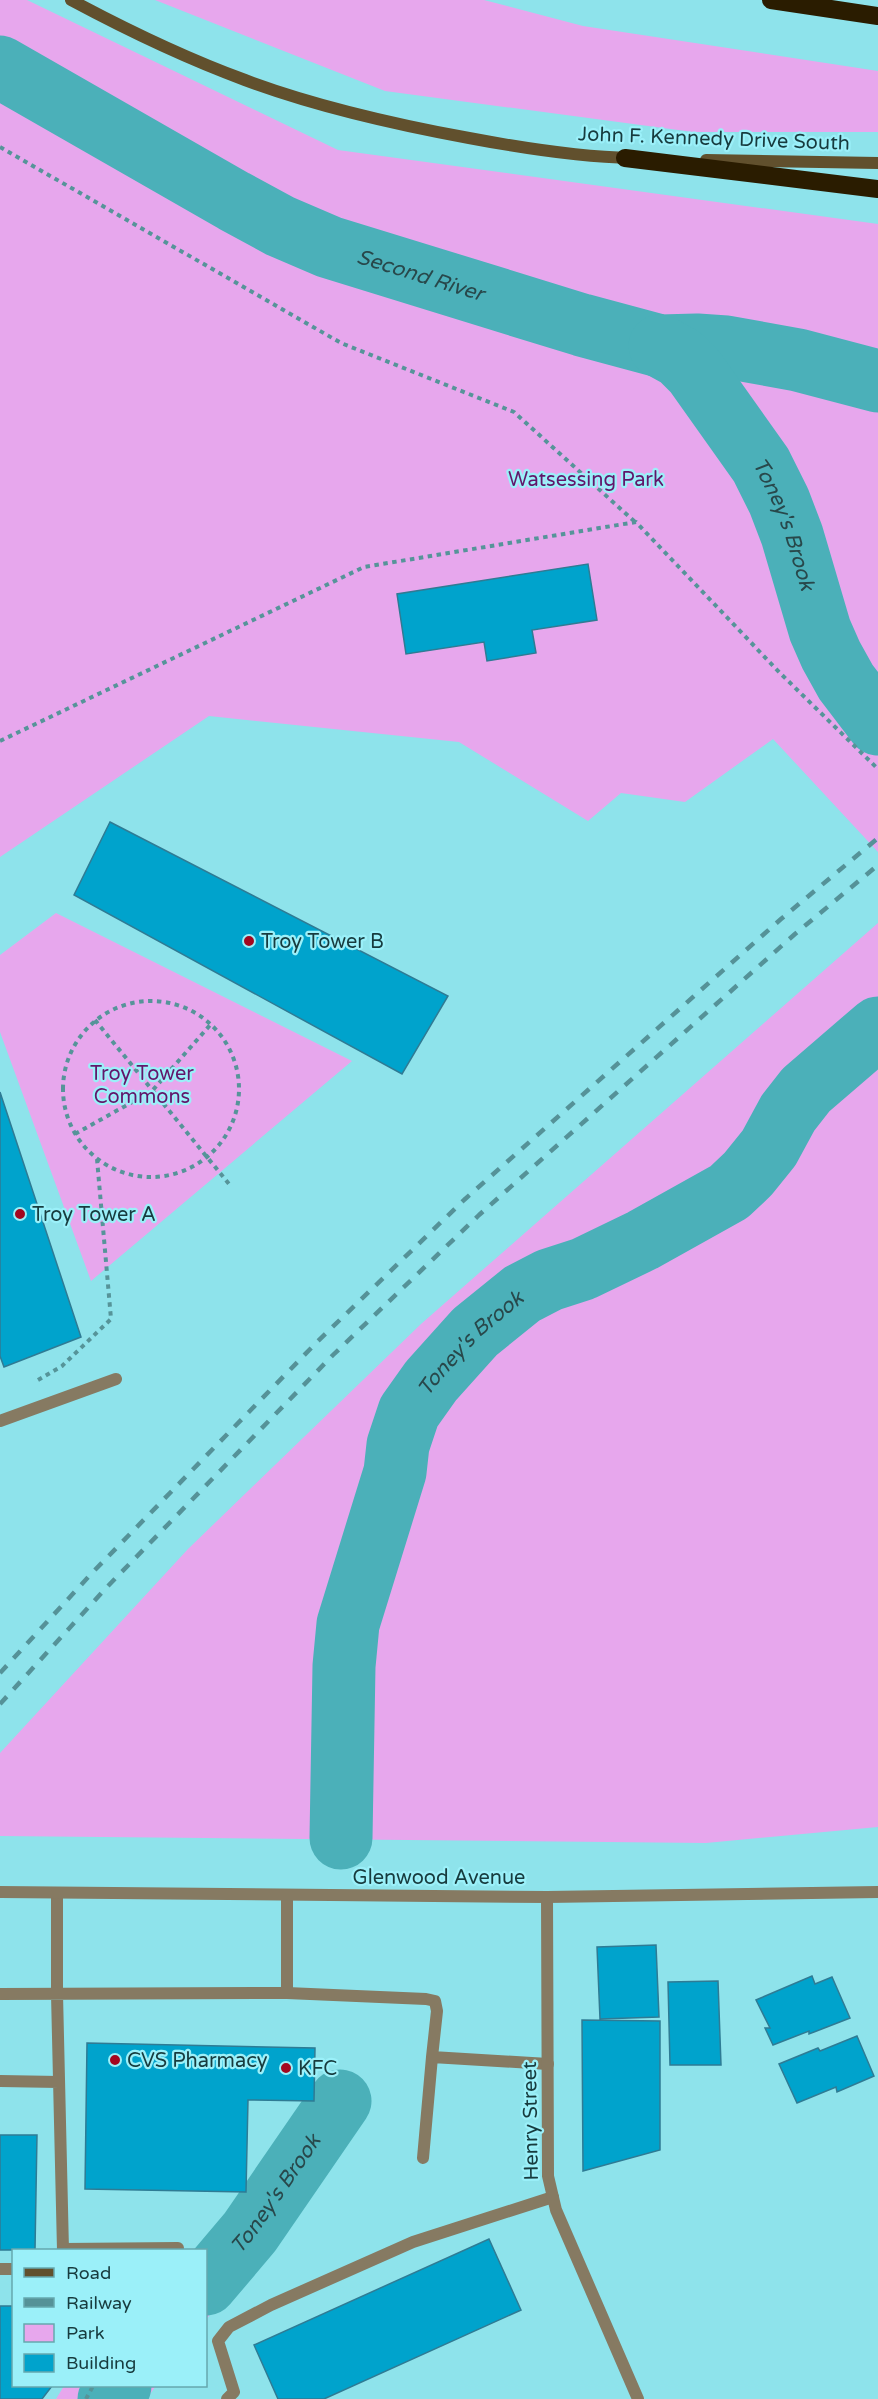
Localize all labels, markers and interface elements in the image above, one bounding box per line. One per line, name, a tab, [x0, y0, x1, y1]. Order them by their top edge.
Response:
street label: John F. Kennedy Drive South	[578, 122, 850, 156]
water label: Second River	[354, 244, 490, 308]
water label: Toney's Brook	[747, 453, 820, 595]
park label: Watsessing Park	[508, 468, 664, 492]
place label: Troy Tower B	[261, 930, 384, 954]
marker: Troy Tower B	[242, 934, 256, 948]
park label: Troy Tower Commons	[90, 1062, 194, 1109]
place label: Troy Tower A	[32, 1203, 156, 1227]
marker: Troy Tower A	[13, 1207, 27, 1221]
water label: Toney's Brook	[413, 1285, 530, 1401]
street label: Glenwood Avenue	[353, 1866, 525, 1890]
place label: CVS Pharmacy	[127, 2049, 268, 2073]
marker: CVS Pharmacy	[108, 2053, 122, 2067]
place label: KFC	[298, 2057, 337, 2081]
marker: KFC	[279, 2061, 293, 2075]
street label: Henry Street	[518, 2061, 544, 2181]
water label: Toney's Brook	[225, 2129, 327, 2259]
legend	[12, 2249, 207, 2387]
text: Road	[66, 2262, 111, 2284]
text: Railway	[66, 2292, 132, 2314]
text: Park	[66, 2322, 105, 2344]
text: Building	[66, 2352, 136, 2374]

